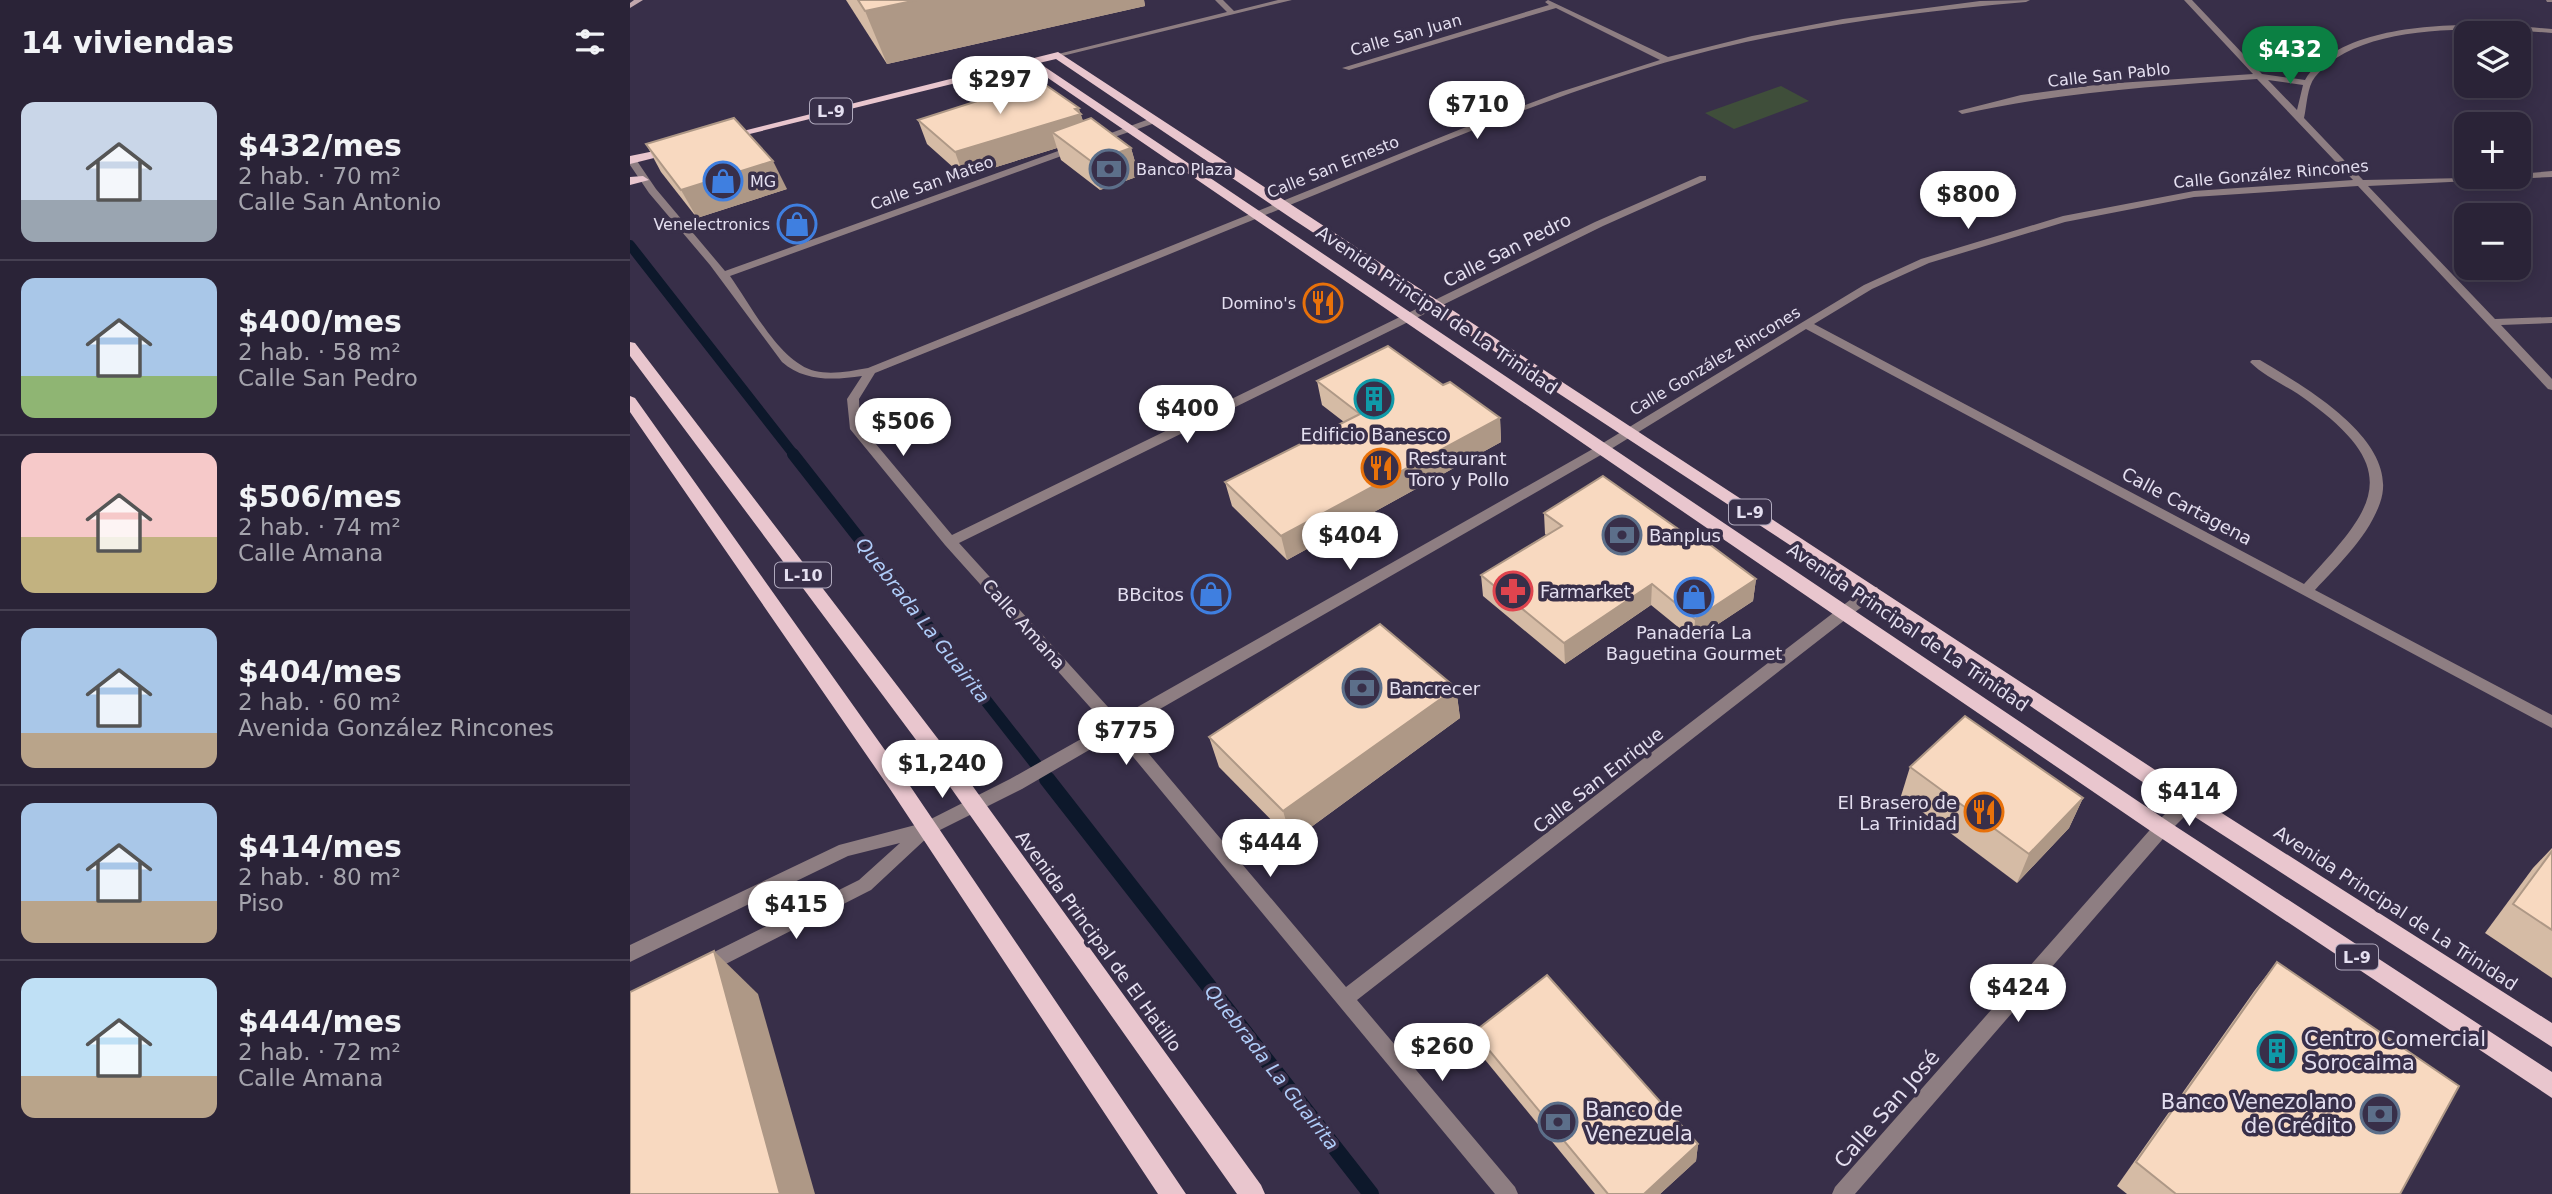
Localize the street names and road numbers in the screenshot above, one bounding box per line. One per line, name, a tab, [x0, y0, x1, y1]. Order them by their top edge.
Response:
street label: Calle San Juan	[1348, 10, 1464, 60]
street label: Calle San Pablo	[2047, 59, 2171, 91]
road number: L-9	[810, 99, 852, 124]
street label: Calle San Ernesto	[1264, 132, 1402, 202]
street label: Calle San Mateo	[868, 152, 996, 214]
street label: Calle González Rincones	[2173, 156, 2369, 192]
street label: Calle San Pedro	[1440, 209, 1574, 291]
street label: Avenida Principal de La Trinidad	[1313, 221, 1561, 399]
street label: Calle González Rincones	[1626, 302, 1804, 420]
street label: Calle Cartagena	[2118, 463, 2256, 549]
road number: L-9	[1729, 499, 1771, 524]
street label: Avenida Principal de La Trinidad	[1784, 538, 2032, 716]
road number: L-10	[775, 562, 831, 588]
street label: Calle Amana	[978, 575, 1070, 673]
street label: Calle San Enrique	[1529, 723, 1667, 837]
street label: Avenida Principal de La Trinidad	[2270, 821, 2522, 995]
street label: Avenida Principal de El Hatillo	[1012, 826, 1186, 1056]
road number: L-9	[2336, 945, 2378, 970]
street label: Calle San José	[1829, 1045, 1945, 1173]

